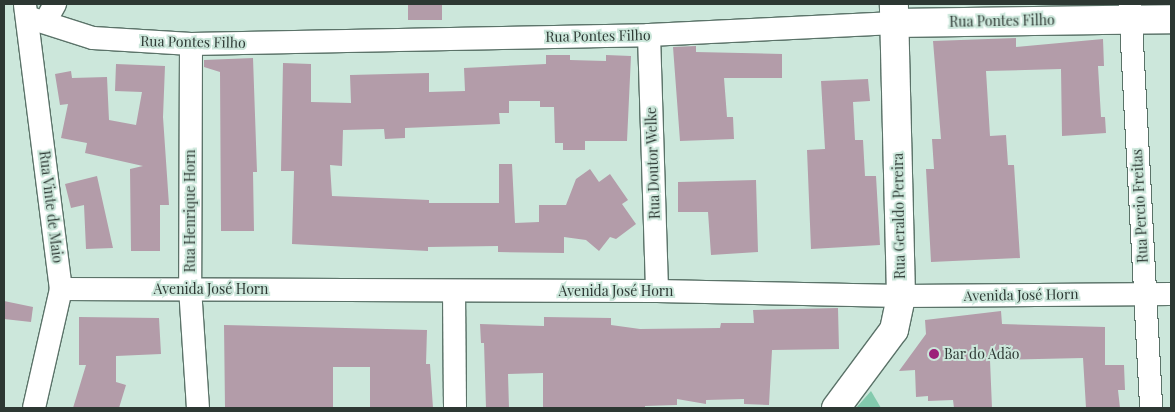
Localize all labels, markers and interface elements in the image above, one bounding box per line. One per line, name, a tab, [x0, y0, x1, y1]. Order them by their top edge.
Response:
street label: Rua Pontes Filho	[949, 12, 1055, 30]
street label: Rua Pontes Filho	[545, 27, 651, 45]
street label: Rua Pontes Filho	[140, 33, 246, 51]
street label: Rua Doutor Welke	[643, 106, 663, 220]
street label: Rua Percio Freitas	[1129, 149, 1151, 263]
street label: Rua Vinte de Maio	[36, 150, 66, 264]
street label: Rua Henrique Horn	[182, 150, 198, 272]
street label: Rua Geraldo Pereira	[889, 153, 909, 279]
street label: Avenida José Horn	[153, 281, 269, 297]
street label: Avenida José Horn	[558, 283, 674, 299]
street label: Avenida José Horn	[963, 286, 1079, 304]
place label: Bar do Adão	[944, 346, 1020, 362]
marker: Bar do Adão	[928, 348, 940, 360]

